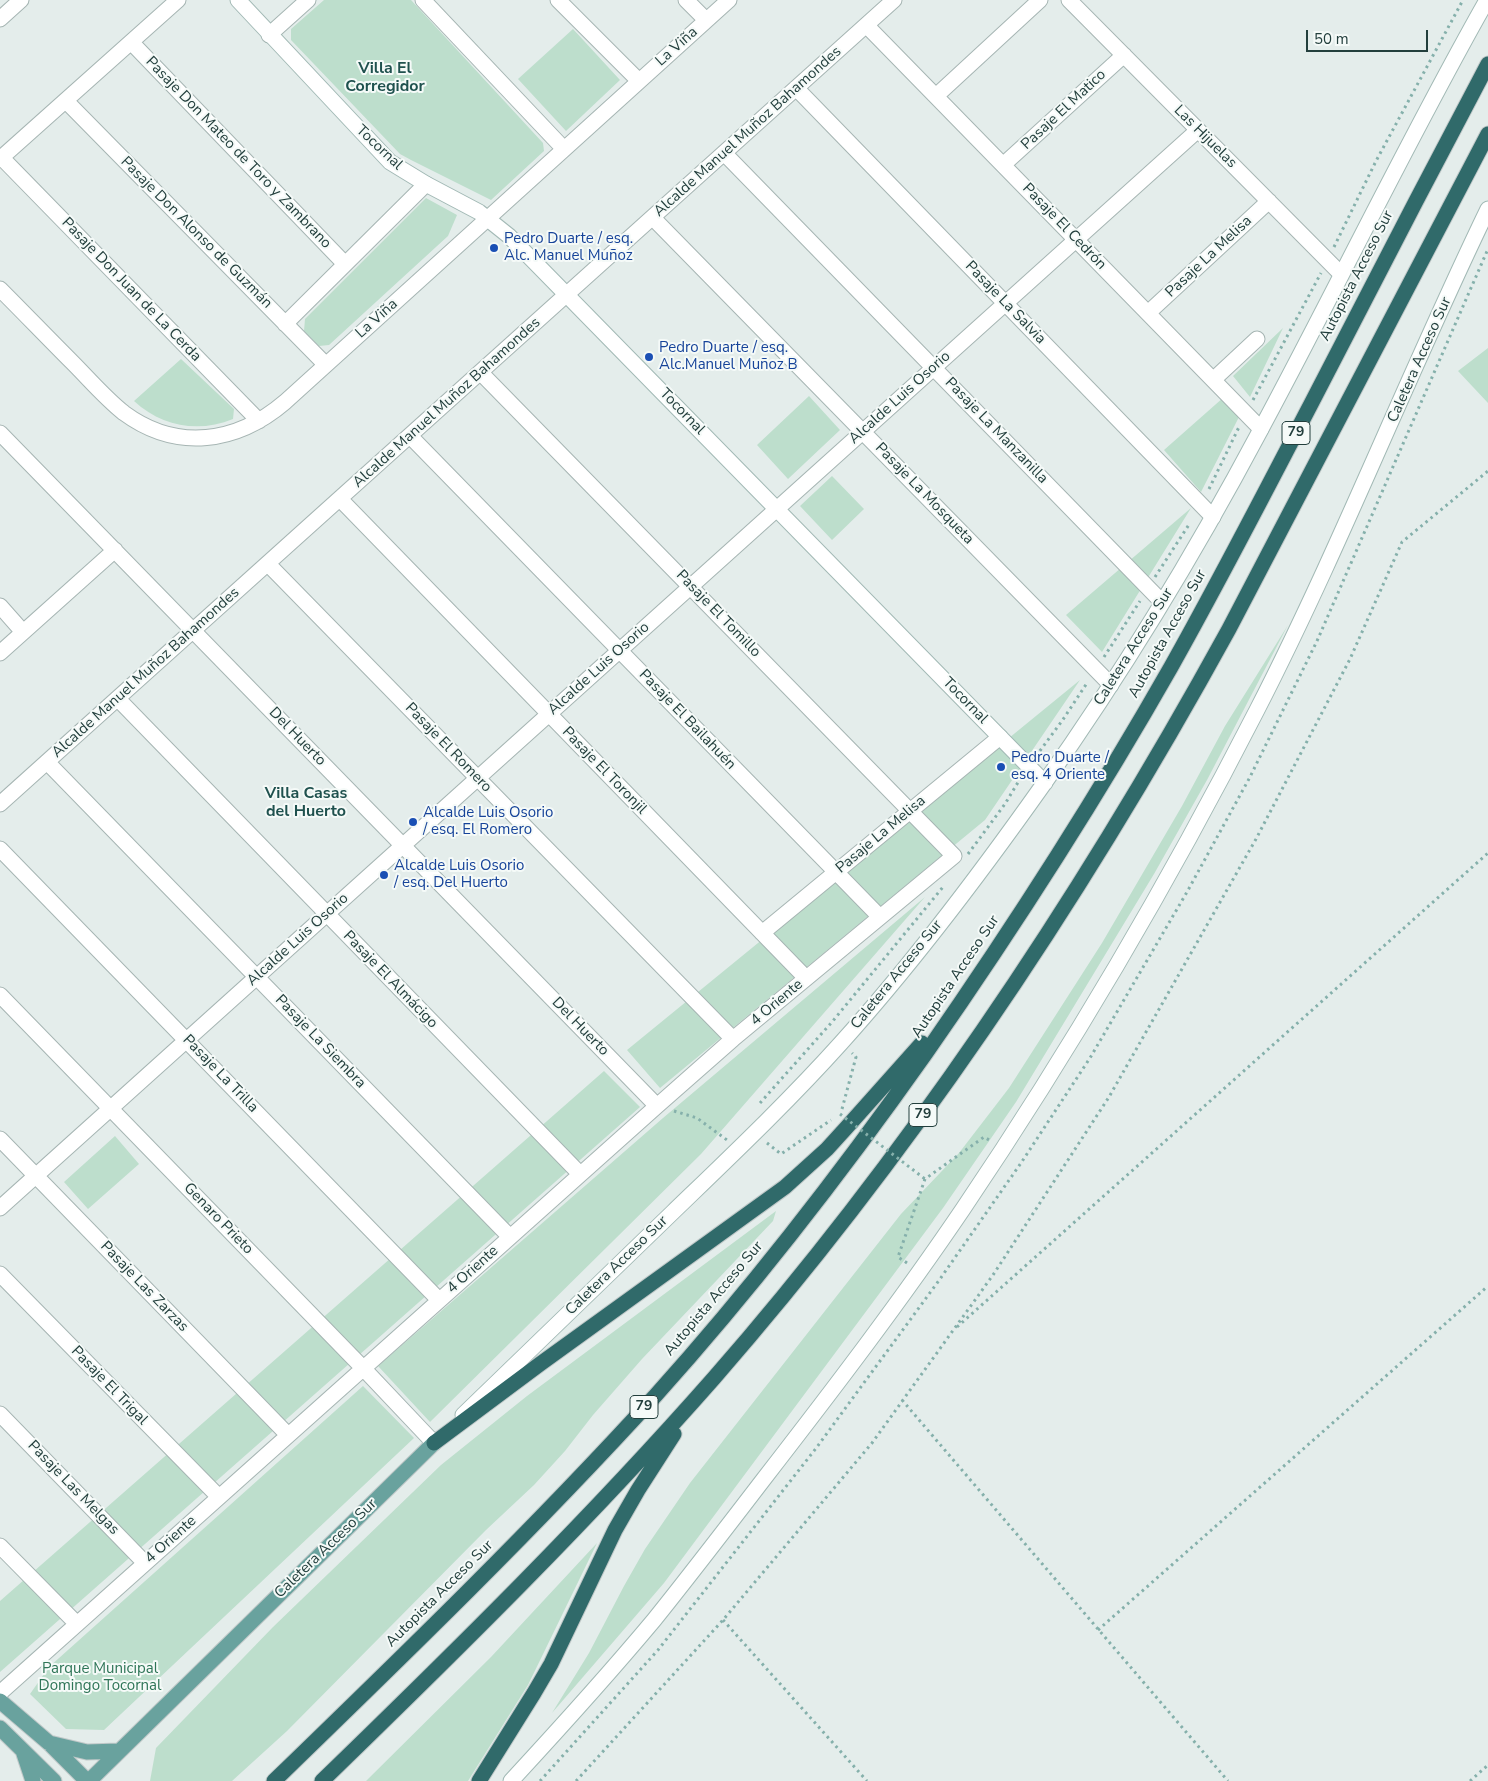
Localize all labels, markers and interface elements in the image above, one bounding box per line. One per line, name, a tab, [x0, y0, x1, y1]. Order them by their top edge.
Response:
scale bar	[1308, 20, 1430, 52]
street label: La Viña	[652, 24, 702, 70]
text: 50 m	[1314, 29, 1349, 49]
street label: Alcalde Manuel Muñoz Bahamondes	[651, 43, 845, 221]
street label: Pasaje Don Mateo de Toro y Zambrano	[141, 53, 335, 253]
district label: Villa El Corregidor	[345, 59, 425, 97]
street label: Pasaje El Matico	[1018, 66, 1110, 154]
street label: Las Hijuelas	[1170, 102, 1240, 172]
street label: Tocornal	[352, 122, 406, 174]
street label: Pasaje Don Alonso de Guzmán	[116, 153, 276, 313]
street label: Pasaje El Cedrón	[1018, 180, 1110, 274]
street label: Autopista Acceso Sur	[1316, 208, 1398, 344]
street label: Pasaje La Melisa	[1162, 212, 1256, 302]
street label: Pasaje Don Juan de La Cerda	[57, 214, 205, 366]
place label: Pedro Duarte / esq. Alc. Manuel Muñoz	[504, 230, 633, 265]
marker: Pedro Duarte / esq. Alc. Manuel Muñoz	[488, 242, 500, 254]
street label: Pasaje La Salvia	[961, 258, 1049, 348]
street label: Caletera Acceso Sur	[1384, 295, 1456, 425]
street label: La Viña	[352, 296, 402, 342]
street label: Alcalde Manuel Muñoz Bahamondes	[350, 314, 544, 492]
place label: Pedro Duarte / esq. Alc.Manuel Muñoz B	[659, 339, 798, 374]
street label: Alcalde Luis Osorio	[846, 348, 954, 448]
marker: Pedro Duarte / esq. Alc.Manuel Muñoz B	[643, 351, 655, 363]
street label: Pasaje La Manzanilla	[941, 374, 1051, 488]
street label: Tocornal	[656, 385, 708, 439]
road number: 79	[1282, 422, 1310, 444]
street label: Pasaje La Mosqueta	[871, 439, 977, 549]
street label: Pasaje El Tomillo	[672, 567, 764, 661]
street label: Autopista Acceso Sur	[1125, 567, 1211, 701]
street label: Alcalde Manuel Muñoz Bahamondes	[49, 584, 243, 762]
street label: Caletera Acceso Sur	[1091, 585, 1177, 709]
street label: Alcalde Luis Osorio	[545, 619, 653, 719]
street label: Pasaje El Bailahuén	[635, 666, 739, 774]
street label: Tocornal	[939, 674, 991, 728]
street label: Pasaje El Romero	[401, 700, 495, 796]
street label: Del Huerto	[265, 704, 329, 770]
street label: Pasaje El Toronjil	[558, 724, 650, 818]
place label: Pedro Duarte / esq. 4 Oriente	[1011, 749, 1109, 784]
marker: Pedro Duarte / esq. 4 Oriente	[995, 761, 1007, 773]
district label: Villa Casas del Huerto	[265, 784, 347, 822]
street label: Pasaje La Melisa	[833, 792, 929, 878]
place label: Alcalde Luis Osorio / esq. El Romero	[423, 804, 553, 839]
marker: Alcalde Luis Osorio / esq. El Romero	[407, 816, 419, 828]
place label: Alcalde Luis Osorio / esq. Del Huerto	[394, 857, 524, 892]
marker: Alcalde Luis Osorio / esq. Del Huerto	[378, 869, 390, 881]
street label: Alcalde Luis Osorio	[244, 890, 352, 990]
street label: Autopista Acceso Sur	[908, 912, 1004, 1042]
street label: Caletera Acceso Sur	[847, 917, 947, 1033]
street label: Pasaje El Almácigo	[339, 928, 441, 1032]
street label: 4 Oriente	[747, 976, 807, 1030]
street label: Pasaje La Siembra	[271, 991, 369, 1093]
street label: Del Huerto	[548, 994, 612, 1060]
street label: Pasaje La Trilla	[178, 1031, 262, 1117]
road number: 79	[909, 1104, 937, 1126]
street label: Genaro Prieto	[179, 1179, 257, 1259]
street label: Caletera Acceso Sur	[562, 1213, 672, 1319]
street label: Pasaje Las Zarzas	[96, 1238, 192, 1336]
street label: Autopista Acceso Sur	[661, 1238, 767, 1360]
street label: 4 Oriente	[444, 1242, 502, 1298]
street label: Pasaje El Trigal	[67, 1343, 151, 1429]
road number: 79	[630, 1395, 658, 1418]
street label: Pasaje Las Melgas	[23, 1437, 123, 1539]
street label: Caletera Acceso Sur	[271, 1496, 381, 1602]
street label: 4 Oriente	[142, 1512, 200, 1568]
street label: Autopista Acceso Sur	[383, 1537, 497, 1651]
park label: Parque Municipal Domingo Tocornal	[39, 1660, 161, 1695]

